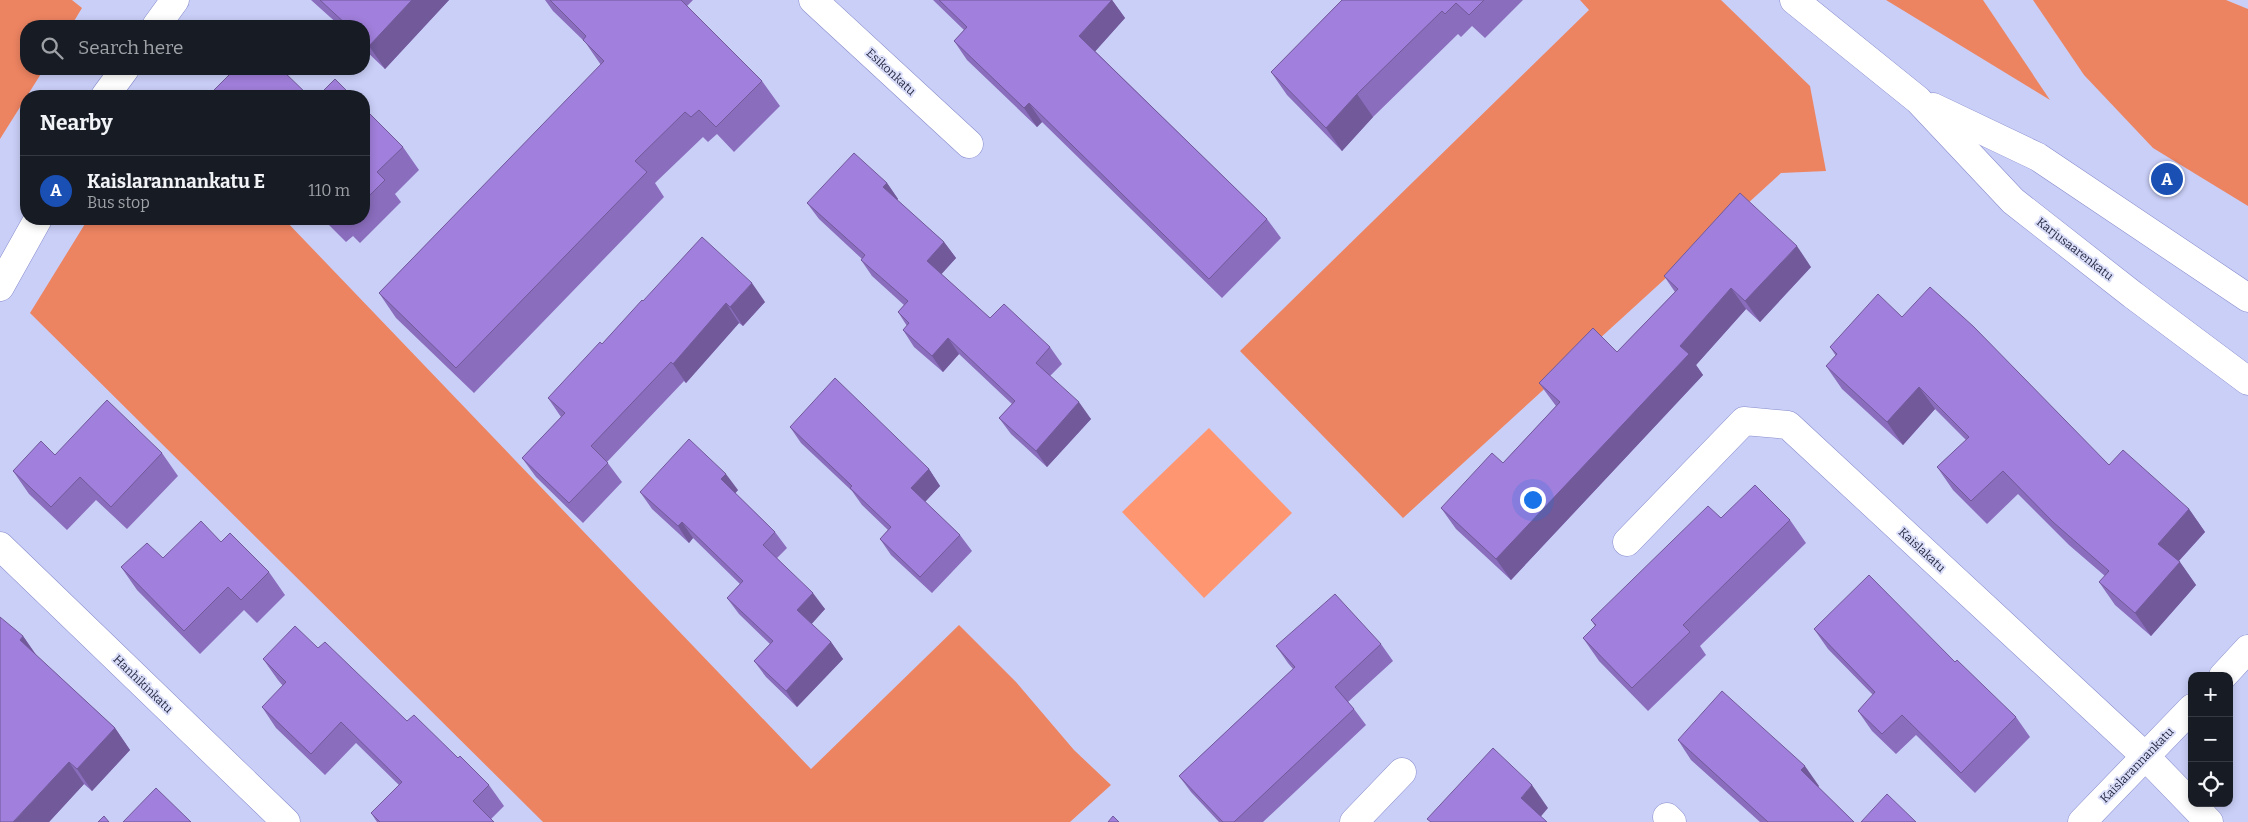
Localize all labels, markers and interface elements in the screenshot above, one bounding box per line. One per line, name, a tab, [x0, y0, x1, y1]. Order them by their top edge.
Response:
search box	[20, 20, 370, 75]
icon: search	[38, 34, 66, 62]
text: Search here	[78, 36, 183, 59]
street label: Esikonkatu	[863, 46, 919, 99]
text: Nearby	[40, 110, 113, 136]
pin: A	[2151, 160, 2183, 198]
text: Kaislarannankatu E	[87, 170, 265, 193]
text: A	[50, 181, 62, 200]
text: 110 m	[308, 181, 350, 200]
text: Bus stop	[87, 193, 150, 212]
street label: Karjusaarenkatu	[2034, 215, 2117, 284]
your location	[1520, 487, 1546, 513]
street label: Kaislakatu	[1896, 525, 1949, 575]
street label: Hanhikinkatu	[110, 652, 176, 716]
map controls	[2188, 672, 2233, 807]
button: +	[2188, 672, 2233, 717]
button: −	[2188, 717, 2233, 762]
street label: Kaislarannankatu	[2097, 724, 2177, 806]
button: locate	[2188, 762, 2233, 807]

